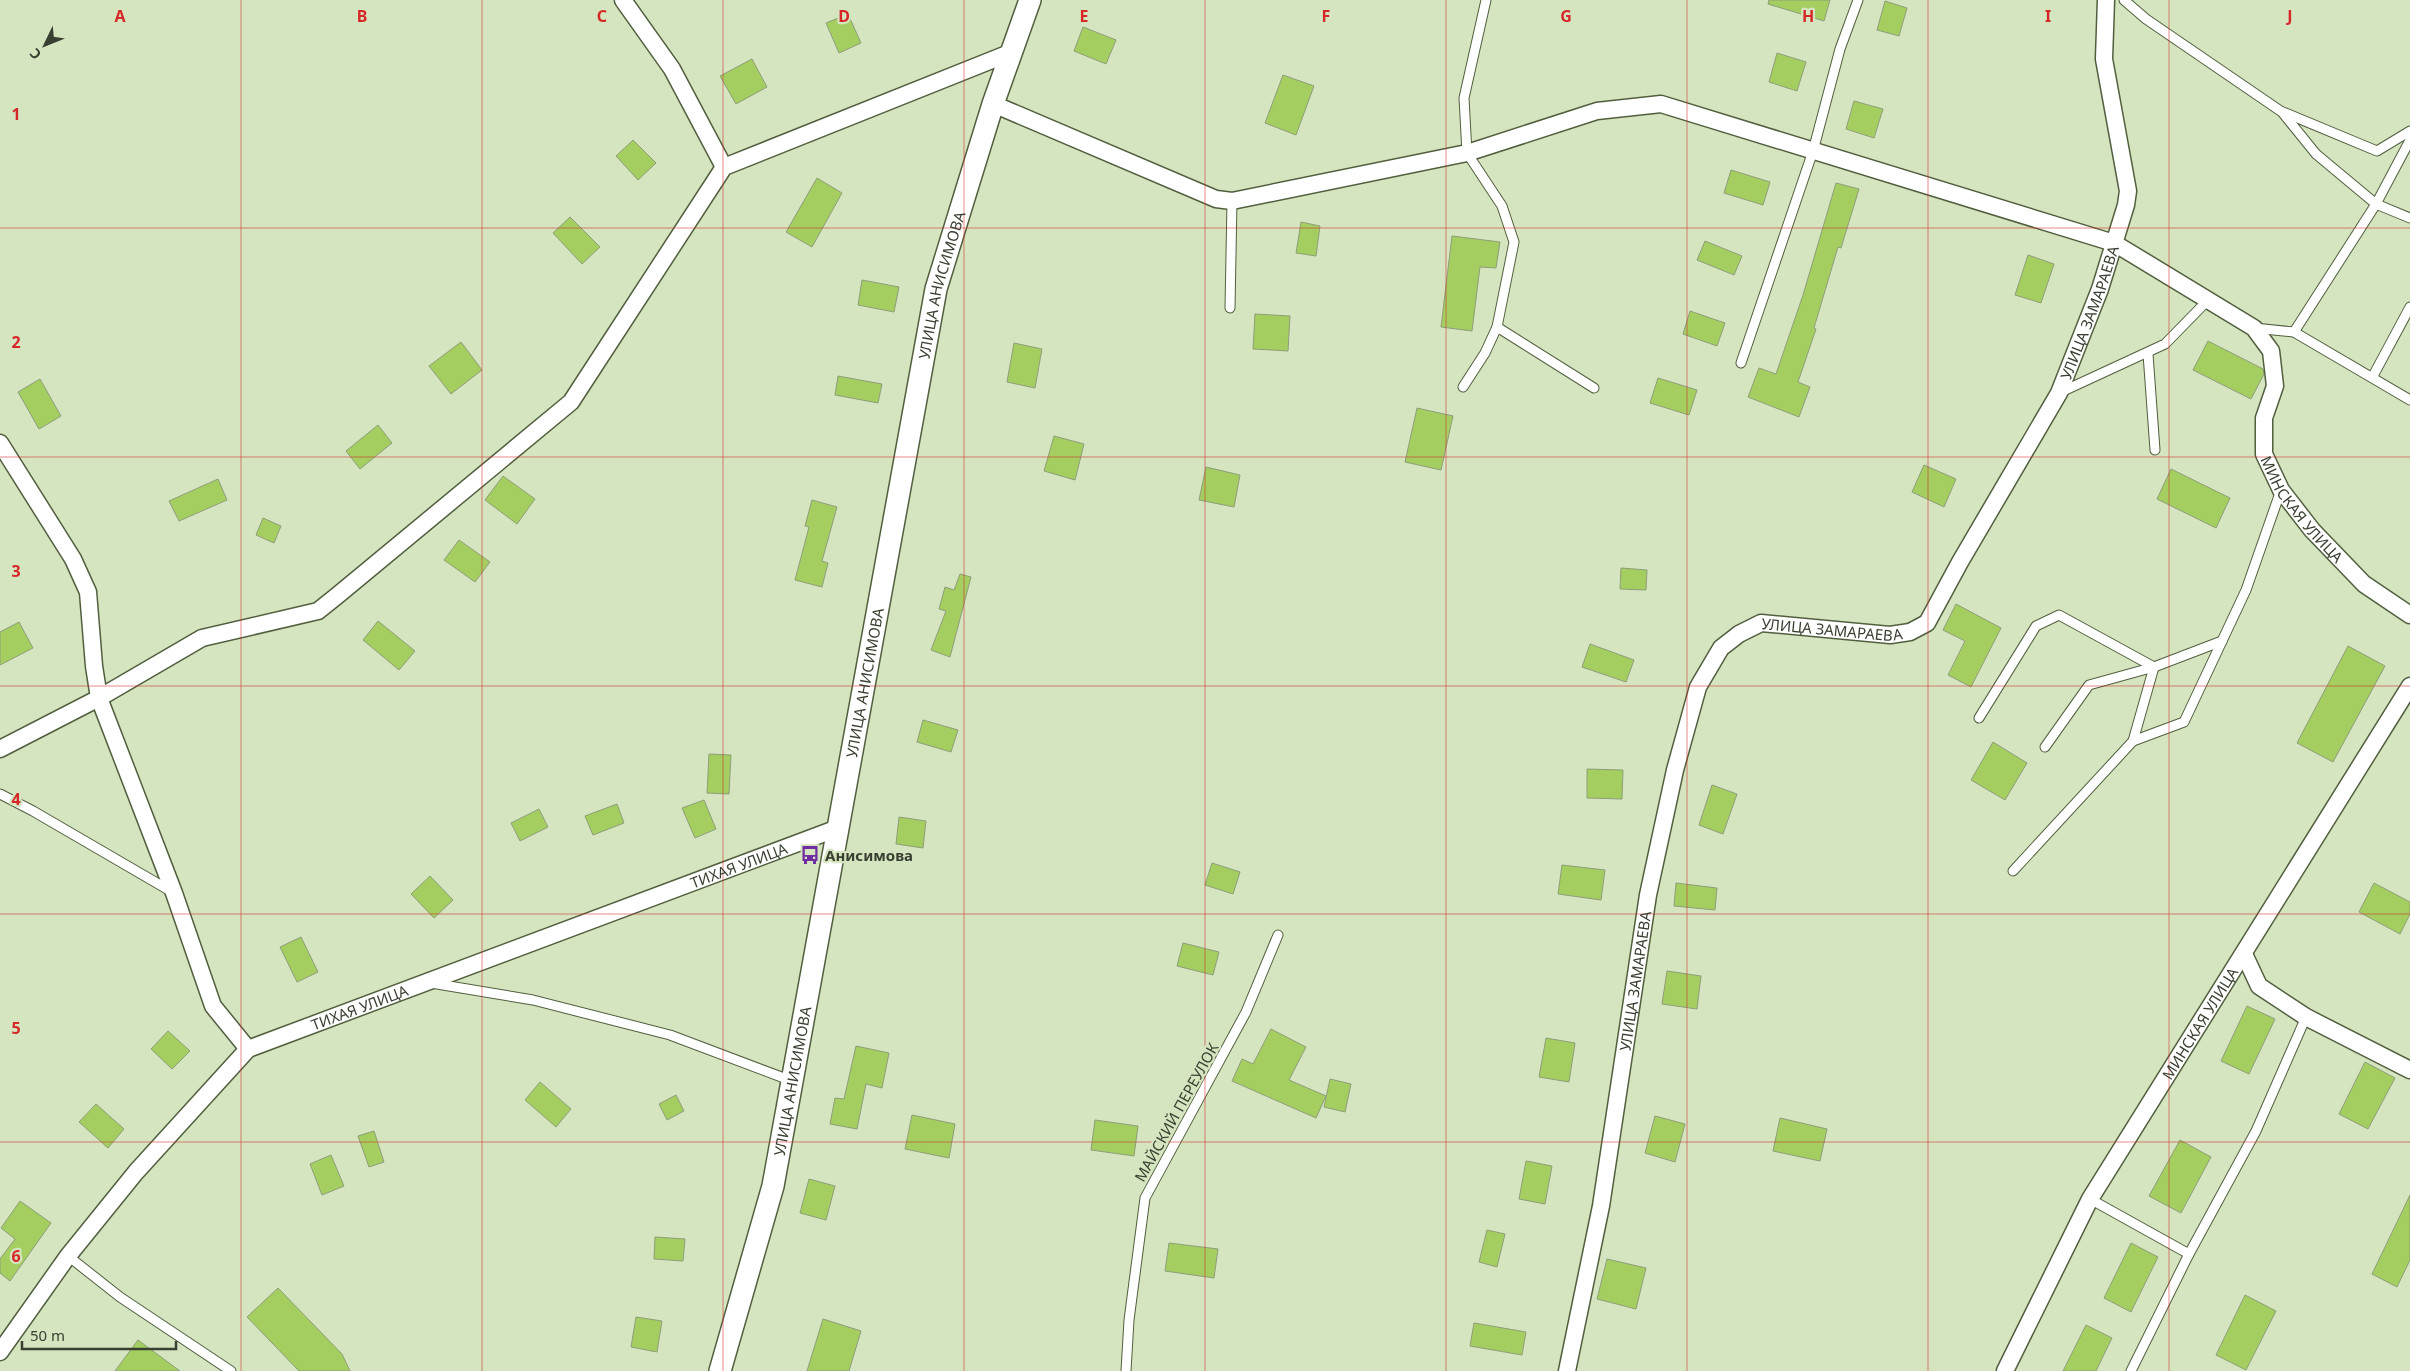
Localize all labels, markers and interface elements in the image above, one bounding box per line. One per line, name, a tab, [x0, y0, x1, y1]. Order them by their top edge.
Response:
text: A	[114, 5, 126, 27]
text: B	[357, 5, 367, 27]
text: C	[597, 5, 607, 27]
text: D	[838, 5, 850, 27]
text: E	[1080, 5, 1089, 27]
text: F	[1322, 5, 1330, 27]
text: G	[1560, 5, 1572, 27]
text: H	[1802, 5, 1814, 27]
text: I	[2045, 5, 2051, 27]
text: J	[2285, 5, 2293, 27]
north arrow	[20, 20, 70, 70]
text: С	[25, 44, 45, 64]
text: 1	[11, 103, 21, 125]
street label: УЛИЦА АНИСИМОВА	[913, 209, 969, 361]
street label: УЛИЦА ЗАМАРАЕВА	[2055, 243, 2123, 382]
text: 2	[11, 331, 21, 353]
street label: МИНСКАЯ УЛИЦА	[2256, 452, 2348, 567]
text: 3	[11, 560, 21, 582]
street label: УЛИЦА АНИСИМОВА	[841, 606, 888, 759]
street label: УЛИЦА ЗАМАРАЕВА	[1761, 613, 1904, 645]
text: 4	[11, 788, 21, 810]
street label: ТИХАЯ УЛИЦА	[687, 838, 790, 892]
bus stop icon: Анисимова	[799, 844, 821, 866]
place label: Анисимова	[825, 845, 913, 865]
street label: УЛИЦА ЗАМАРАЕВА	[1615, 909, 1656, 1052]
street label: МИНСКАЯ УЛИЦА	[2157, 963, 2242, 1083]
street label: ТИХАЯ УЛИЦА	[308, 980, 411, 1035]
street label: УЛИЦА АНИСИМОВА	[769, 1004, 816, 1158]
text: 5	[11, 1017, 21, 1039]
street label: МАЙСКИЙ ПЕРЕУЛОК	[1129, 1038, 1223, 1185]
text: 6	[11, 1245, 21, 1267]
scale bar	[22, 1318, 176, 1350]
text: 50 m	[30, 1325, 65, 1345]

